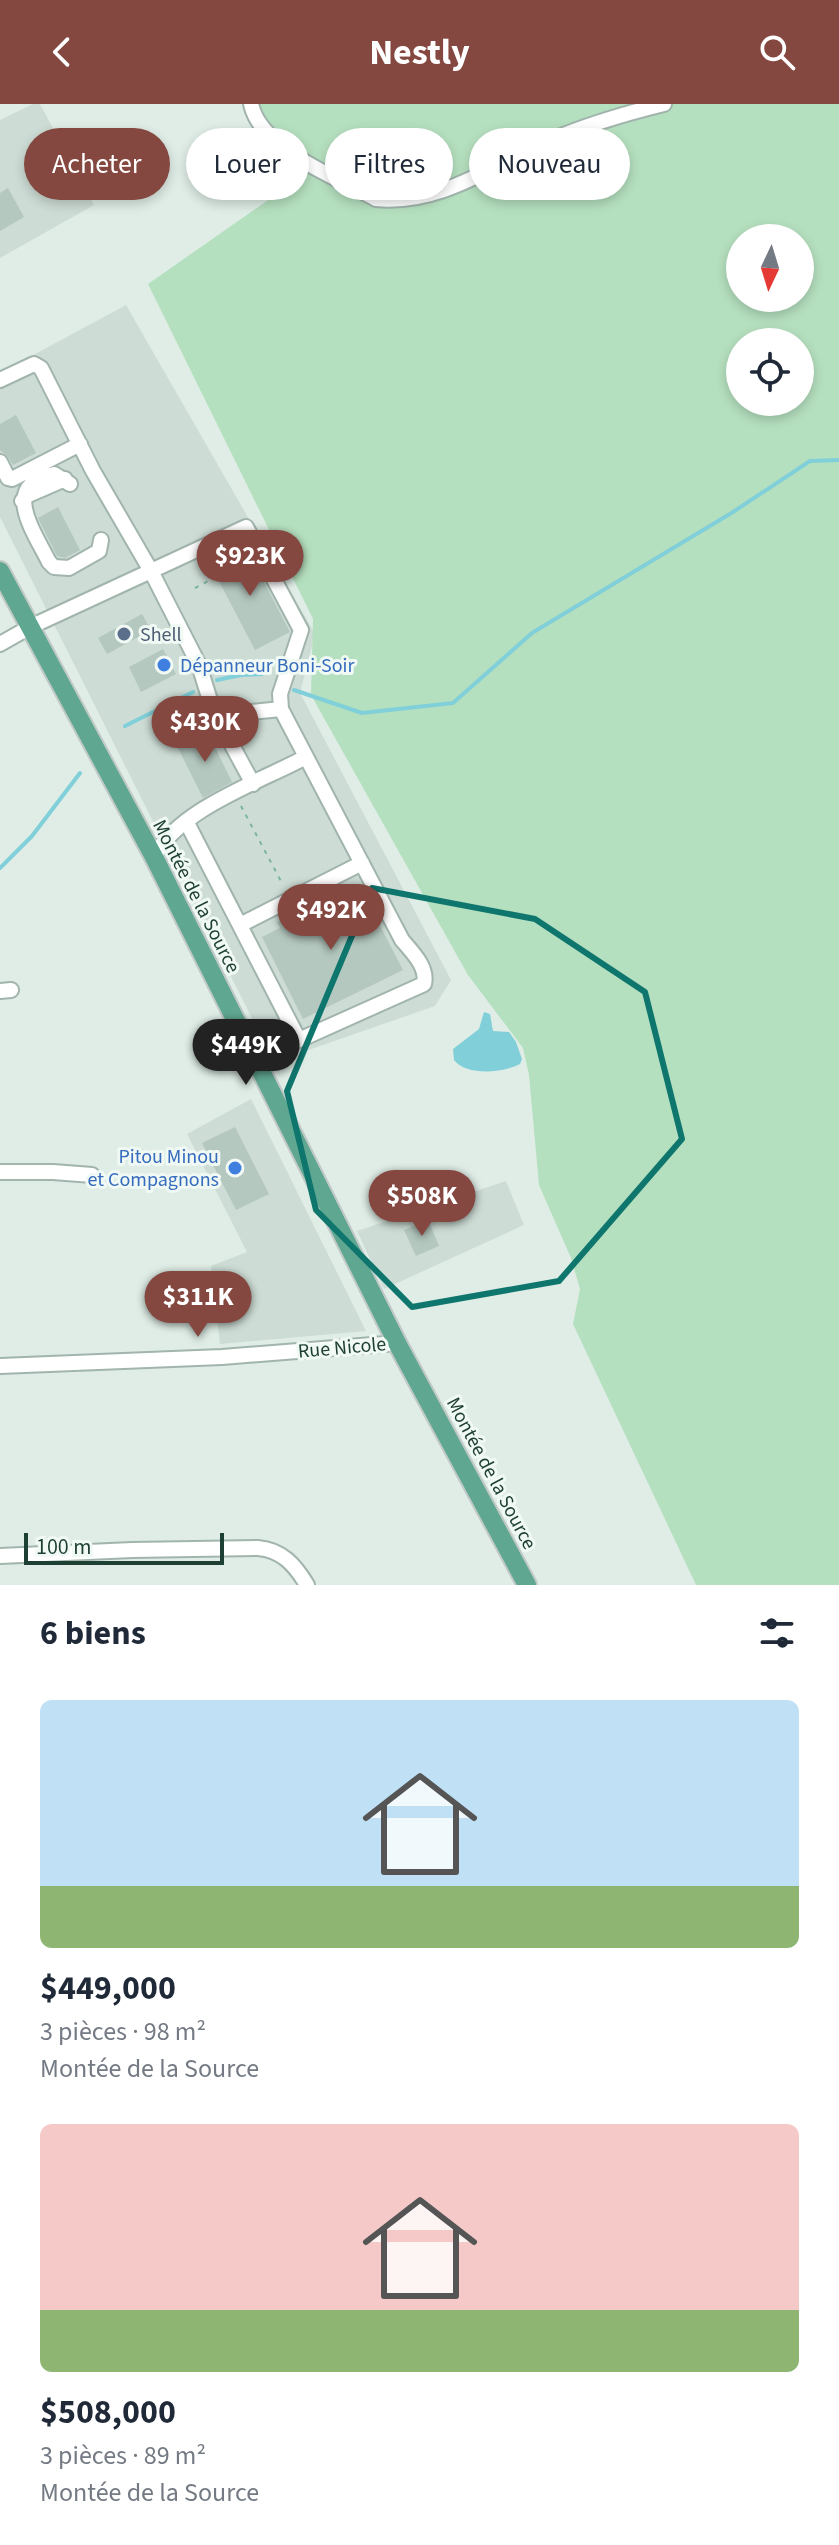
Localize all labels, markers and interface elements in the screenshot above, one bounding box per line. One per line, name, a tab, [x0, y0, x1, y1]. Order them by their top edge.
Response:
text: Nestly	[369, 27, 470, 78]
icon: back	[40, 30, 84, 74]
icon: search	[755, 30, 799, 74]
chip: Acheter	[24, 128, 170, 200]
chip: Louer	[186, 128, 309, 200]
chip: Filtres	[325, 128, 453, 200]
chip: Nouveau	[469, 128, 630, 200]
north arrow	[726, 224, 814, 312]
map controls	[726, 224, 814, 416]
button: locate	[726, 328, 814, 416]
pin: $923K	[194, 530, 306, 598]
text: $923K	[215, 537, 285, 574]
place label: Shell	[140, 621, 182, 649]
marker: Shell	[115, 625, 133, 643]
place label: Dépanneur Boni-Soir	[180, 652, 355, 680]
marker: Dépanneur Boni-Soir	[155, 656, 173, 674]
pin: $430K	[149, 696, 261, 764]
text: $430K	[170, 703, 240, 740]
street label: Montée de la Source	[145, 815, 247, 978]
pin: $492K	[275, 884, 387, 952]
text: $492K	[296, 891, 366, 928]
pin: $449K	[190, 1019, 302, 1087]
text: $449K	[211, 1026, 281, 1063]
place label: Pitou Minou et Compagnons	[88, 1143, 219, 1194]
marker: Pitou Minou et Compagnons	[226, 1159, 244, 1177]
pin: $508K	[366, 1170, 478, 1238]
text: $508K	[387, 1177, 457, 1214]
pin: $311K	[142, 1271, 254, 1339]
text: $311K	[163, 1278, 233, 1315]
street label: Rue Nicole	[297, 1330, 388, 1366]
street label: Montée de la Source	[439, 1392, 543, 1555]
scale bar	[24, 1529, 224, 1565]
text: 100 m	[36, 1531, 91, 1563]
text: 6 biens	[40, 1609, 146, 1658]
icon: filters	[755, 1611, 799, 1655]
icon: home	[348, 1752, 492, 1896]
text: $449,000	[40, 1964, 176, 2013]
text: 3 pièces · 98 m²	[40, 2013, 206, 2050]
text: Montée de la Source	[40, 2050, 259, 2087]
icon: home	[348, 2176, 492, 2320]
text: $508,000	[40, 2388, 176, 2437]
text: 3 pièces · 89 m²	[40, 2437, 206, 2474]
text: Montée de la Source	[40, 2474, 259, 2511]

